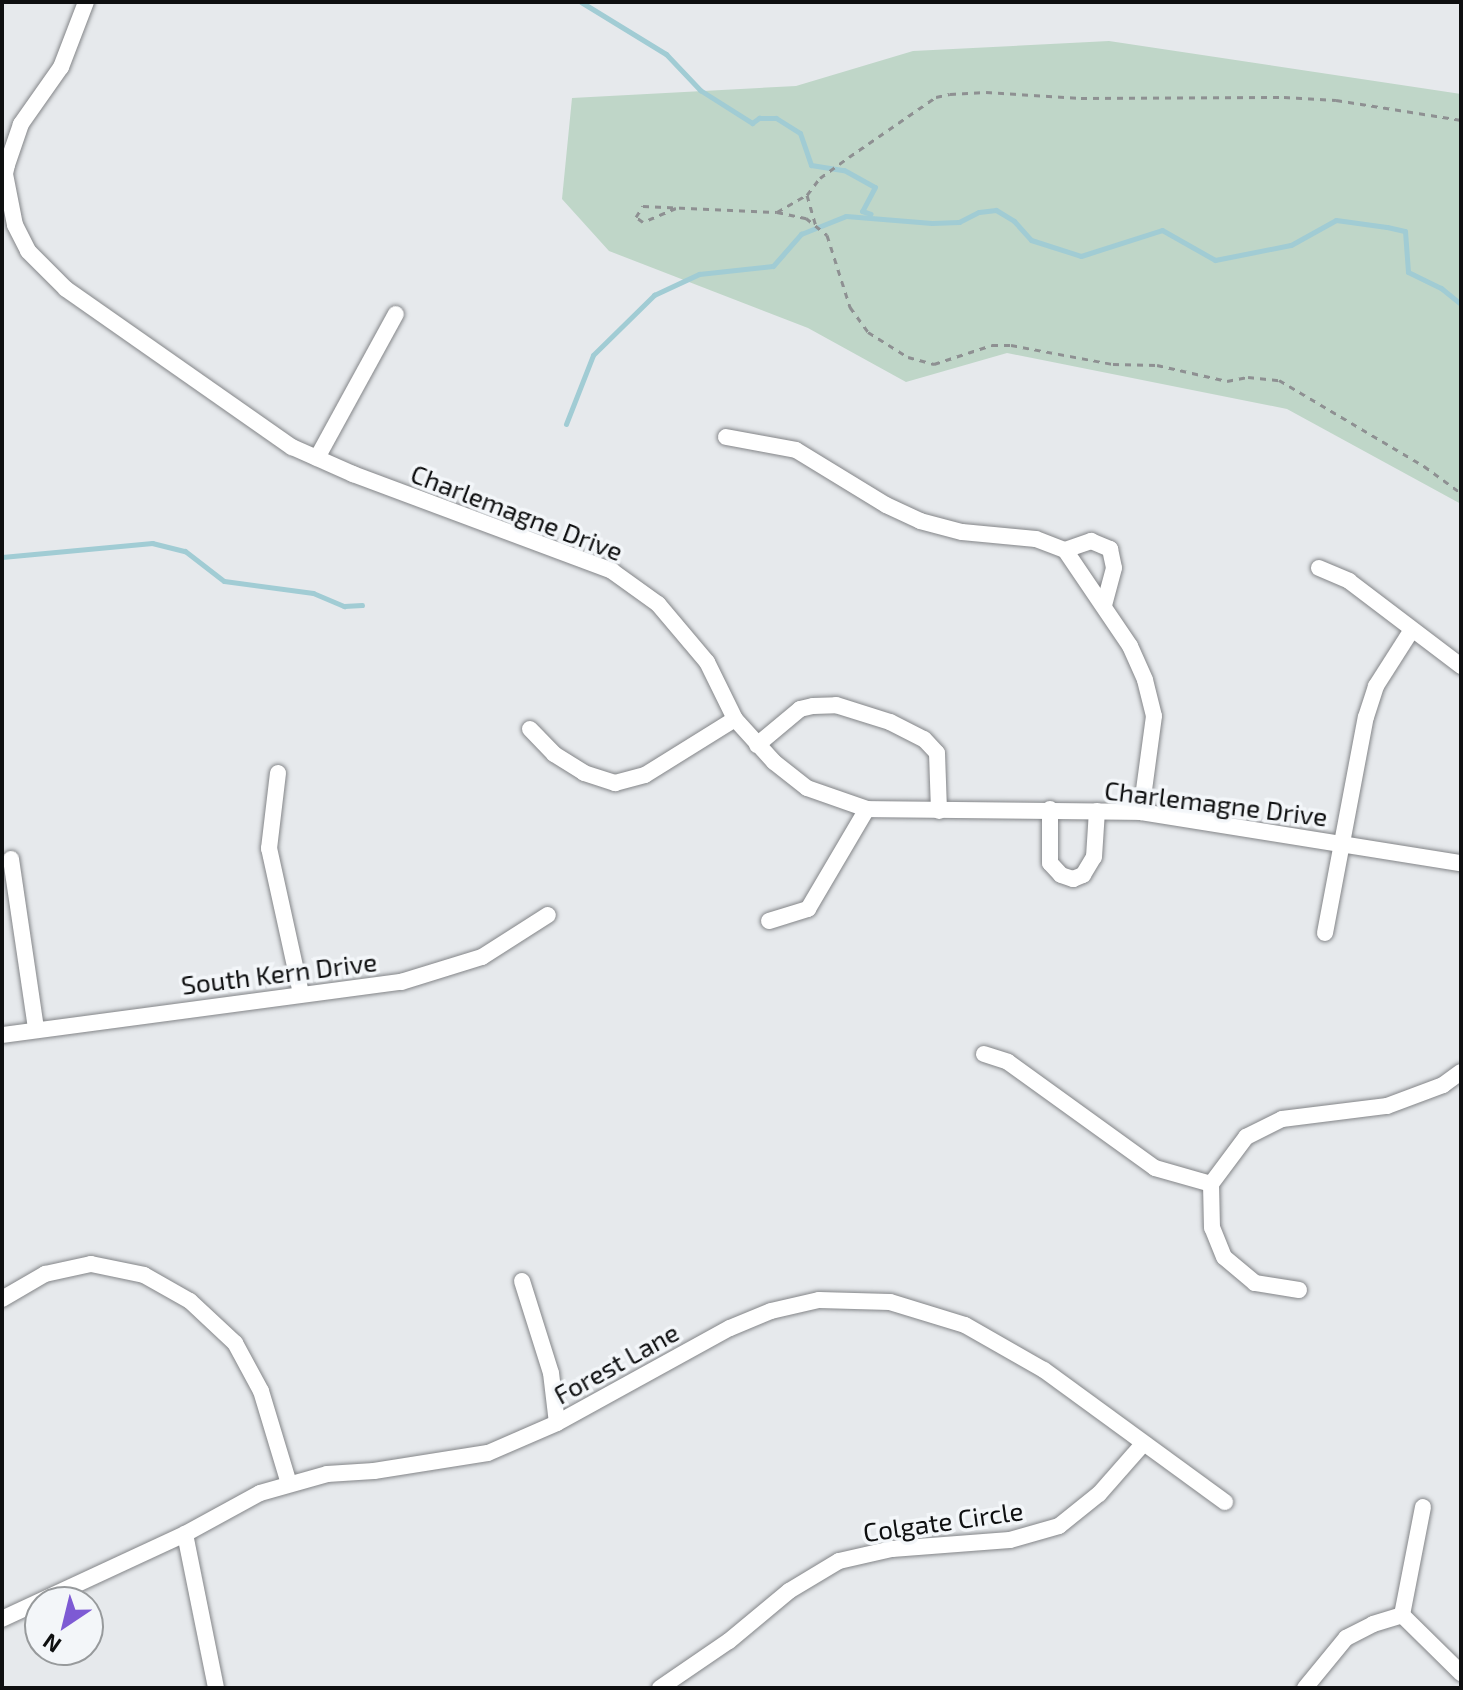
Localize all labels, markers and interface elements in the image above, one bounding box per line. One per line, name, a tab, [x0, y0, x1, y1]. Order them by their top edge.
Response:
street label: Charlemagne Drive	[407, 457, 627, 567]
street label: Charlemagne Drive	[1103, 774, 1329, 832]
street label: South Kern Drive	[179, 946, 379, 1000]
street label: Forest Lane	[548, 1316, 684, 1410]
street label: Colgate Circle	[861, 1494, 1025, 1548]
north arrow	[24, 1586, 104, 1666]
text: N	[37, 1629, 65, 1659]

